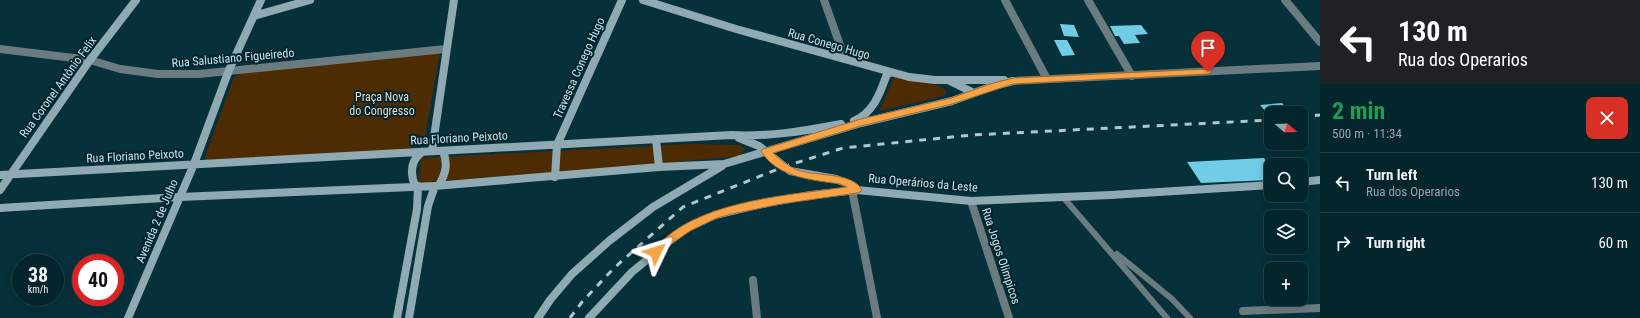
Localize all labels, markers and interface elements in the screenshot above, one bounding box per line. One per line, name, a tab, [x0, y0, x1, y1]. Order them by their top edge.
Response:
street label: Travessa Conego Hugo	[550, 15, 608, 121]
text: 130 m	[1398, 15, 1468, 48]
icon: left	[1332, 16, 1384, 68]
street label: Rua Conego Hugo	[786, 26, 872, 62]
pin	[1191, 31, 1225, 72]
street label: Rua Coronel Antônio Felix	[17, 34, 99, 140]
icon: arrive	[1197, 37, 1219, 59]
street label: Rua Salustiano Figueiredo	[171, 46, 295, 70]
text: Rua dos Operarios	[1398, 49, 1528, 70]
park label: Praça Nova do Congresso	[349, 90, 415, 118]
text: 2 min	[1332, 97, 1385, 125]
button: close	[1586, 97, 1628, 139]
north arrow	[1264, 106, 1308, 150]
map controls	[1264, 106, 1308, 306]
text: 500 m · 11:34	[1332, 126, 1402, 141]
street label: Rua Floriano Peixoto	[410, 128, 508, 148]
street label: Rua Floriano Peixoto	[86, 146, 184, 166]
button: search	[1264, 158, 1308, 202]
text: Turn left	[1366, 166, 1417, 184]
street label: Rua Operários da Leste	[868, 171, 979, 195]
icon: left	[1332, 172, 1354, 194]
text: 130 m	[1591, 174, 1628, 192]
street label: Avenida 2 de Julho	[133, 177, 181, 265]
text: Rua dos Operarios	[1366, 184, 1460, 199]
street label: Rua Jogos Olimpicos	[979, 206, 1023, 306]
button: layers	[1264, 210, 1308, 254]
position arrow	[635, 231, 677, 273]
icon: right	[1332, 232, 1354, 254]
text: Turn right	[1366, 234, 1425, 252]
text: 60 m	[1598, 234, 1628, 252]
speed limit sign: 40	[72, 254, 124, 306]
button: +	[1264, 262, 1308, 306]
text: 38	[28, 263, 48, 287]
text: km/h	[28, 284, 48, 295]

